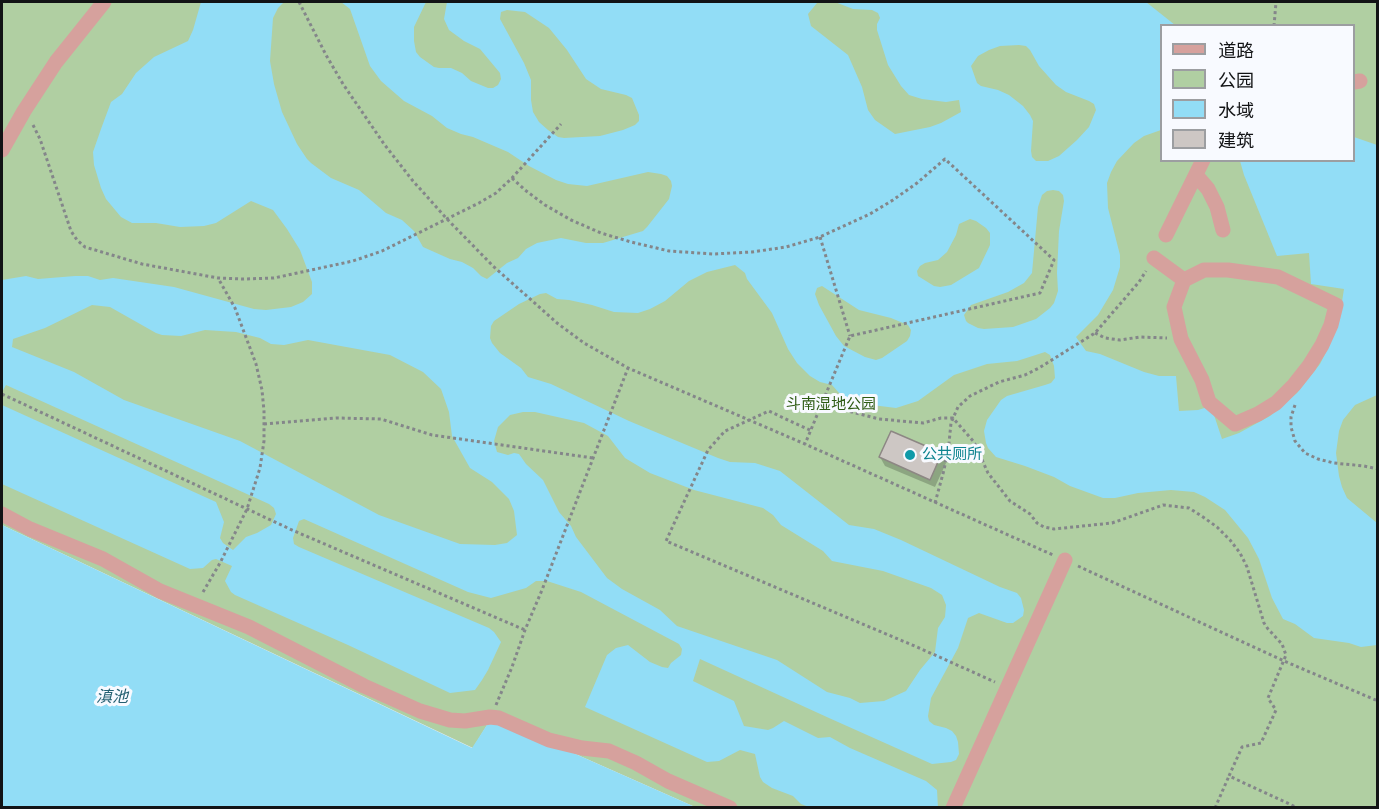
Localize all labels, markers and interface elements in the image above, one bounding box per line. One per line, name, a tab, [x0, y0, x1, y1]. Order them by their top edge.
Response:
legend	[1160, 24, 1355, 162]
text: 道路	[1218, 41, 1254, 61]
text: 公园	[1218, 71, 1254, 91]
text: 水域	[1218, 101, 1254, 121]
text: 建筑	[1218, 131, 1254, 151]
park label: 斗南湿地公园	[786, 396, 876, 414]
place label: 公共厕所	[922, 446, 982, 464]
marker: 公共厕所	[903, 448, 917, 462]
water label: 滇池	[96, 688, 128, 708]

